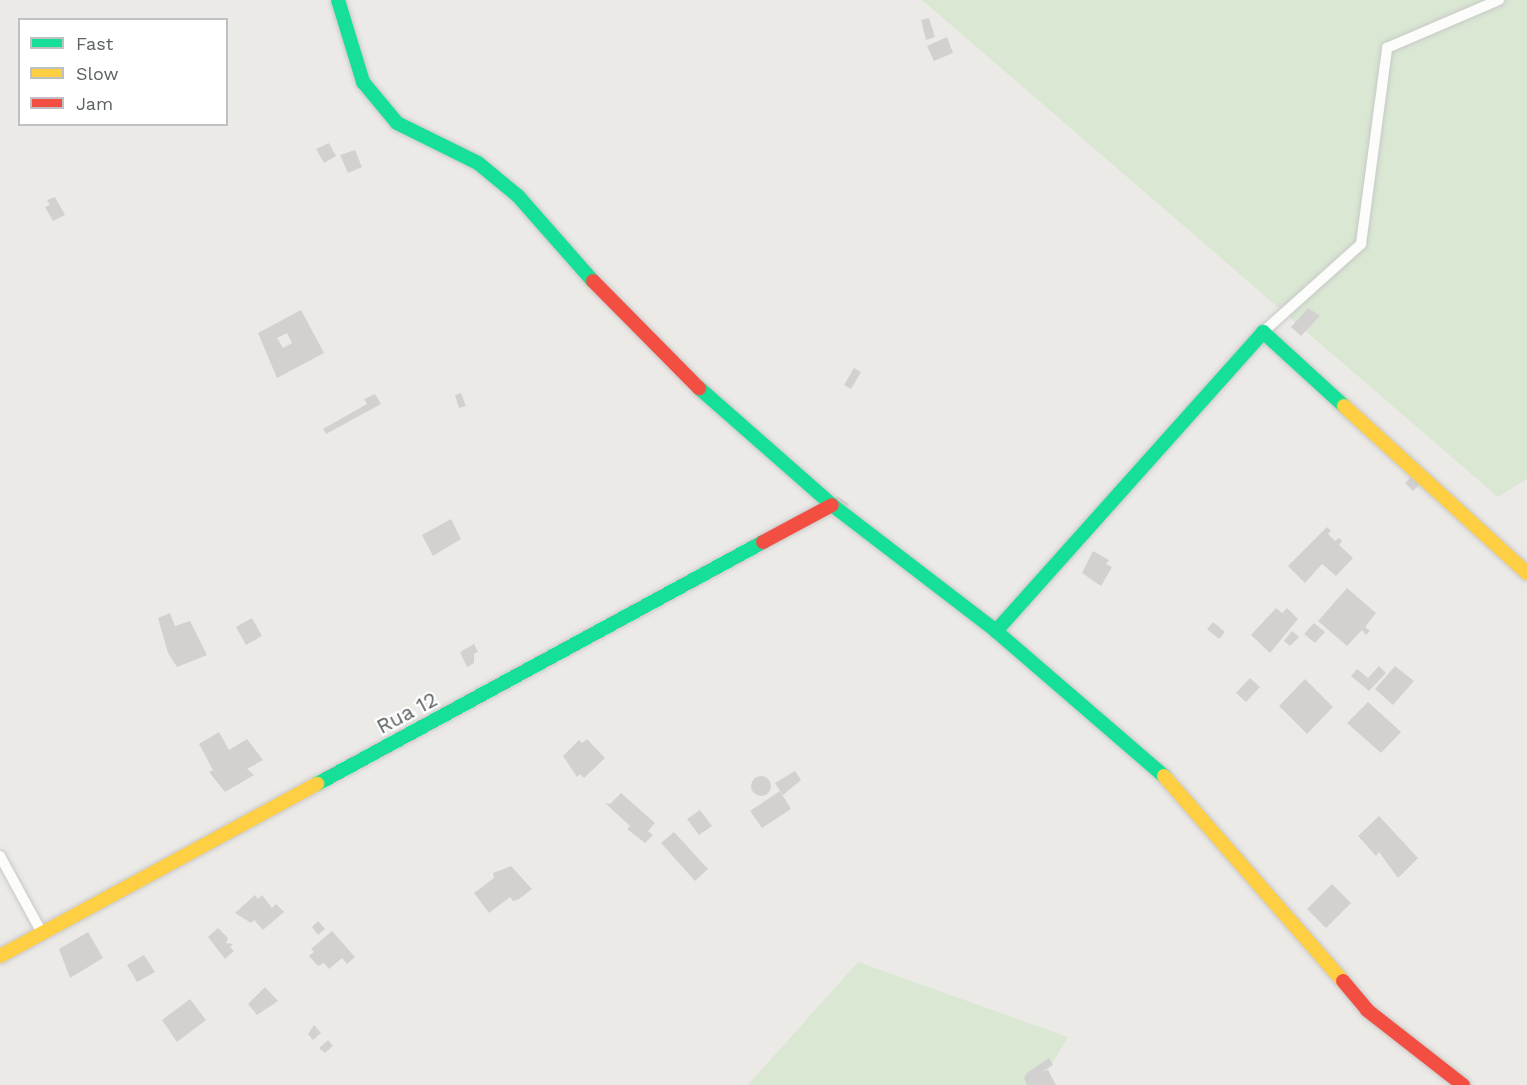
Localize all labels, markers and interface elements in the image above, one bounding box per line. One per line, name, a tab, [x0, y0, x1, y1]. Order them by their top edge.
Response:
legend	[18, 18, 228, 126]
text: Fast	[76, 33, 113, 54]
text: Slow	[76, 63, 119, 84]
text: Jam	[76, 93, 113, 114]
street label: Rua 12	[372, 686, 442, 740]

